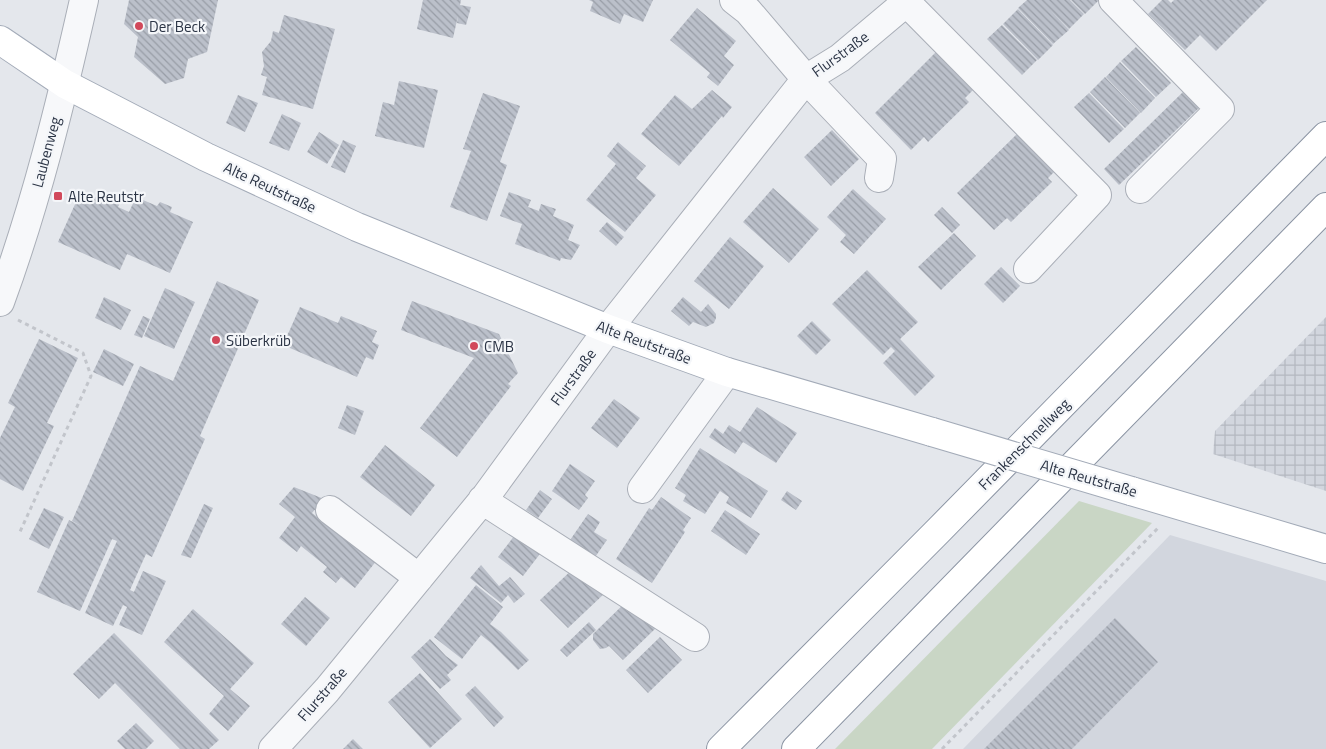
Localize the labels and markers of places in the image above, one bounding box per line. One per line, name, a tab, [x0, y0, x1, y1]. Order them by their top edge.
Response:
place label: Der Beck	[149, 15, 205, 38]
marker: Der Beck	[133, 20, 145, 32]
place label: Alte Reutstr	[68, 185, 144, 208]
marker: Alte Reutstr	[52, 190, 64, 202]
place label: Süberkrüb	[226, 329, 291, 352]
marker: Süberkrüb	[210, 334, 222, 346]
place label: CMB	[484, 335, 514, 358]
marker: CMB	[468, 340, 480, 352]

